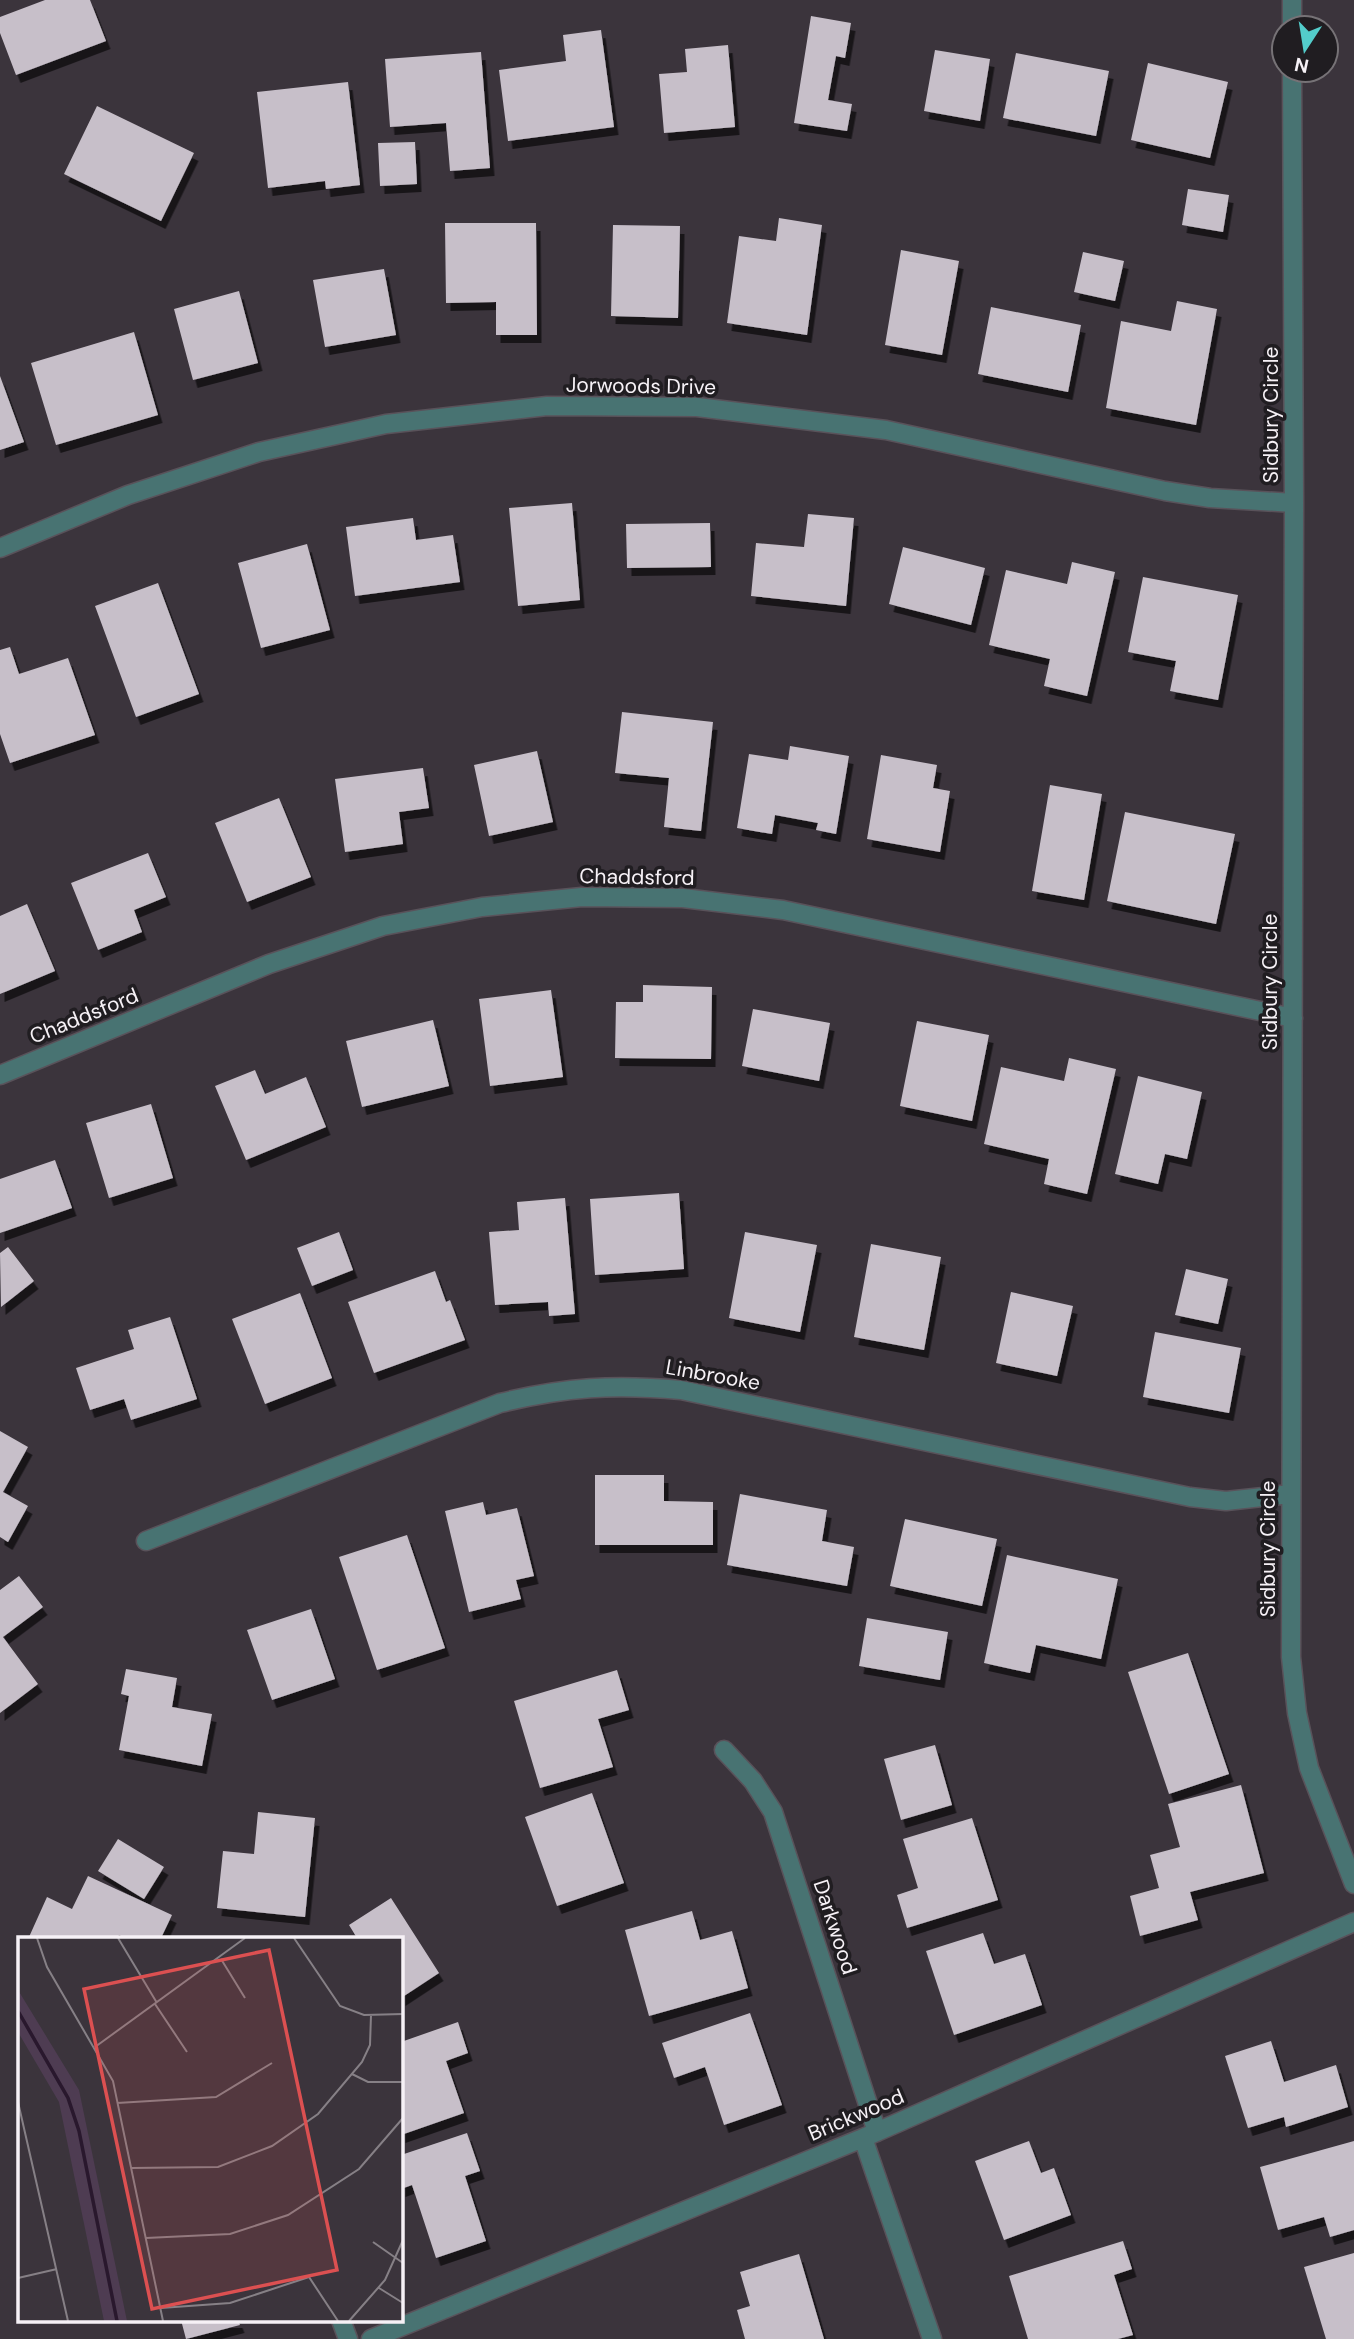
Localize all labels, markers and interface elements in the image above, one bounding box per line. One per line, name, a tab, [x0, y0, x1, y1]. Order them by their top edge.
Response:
north arrow	[1270, 14, 1340, 84]
text: N	[1292, 51, 1311, 79]
street label: Sidbury Circle	[1257, 347, 1285, 483]
street label: Jorwoods Drive	[566, 371, 716, 401]
street label: Chaddsford	[579, 862, 695, 892]
street label: Sidbury Circle	[1256, 914, 1284, 1050]
street label: Chaddsford	[25, 981, 143, 1051]
street label: Linbrooke	[664, 1353, 762, 1397]
street label: Sidbury Circle	[1254, 1481, 1282, 1617]
street label: Darkwood	[807, 1876, 863, 1978]
inset map	[18, 1937, 402, 2322]
street label: Brickwood	[804, 2082, 908, 2148]

